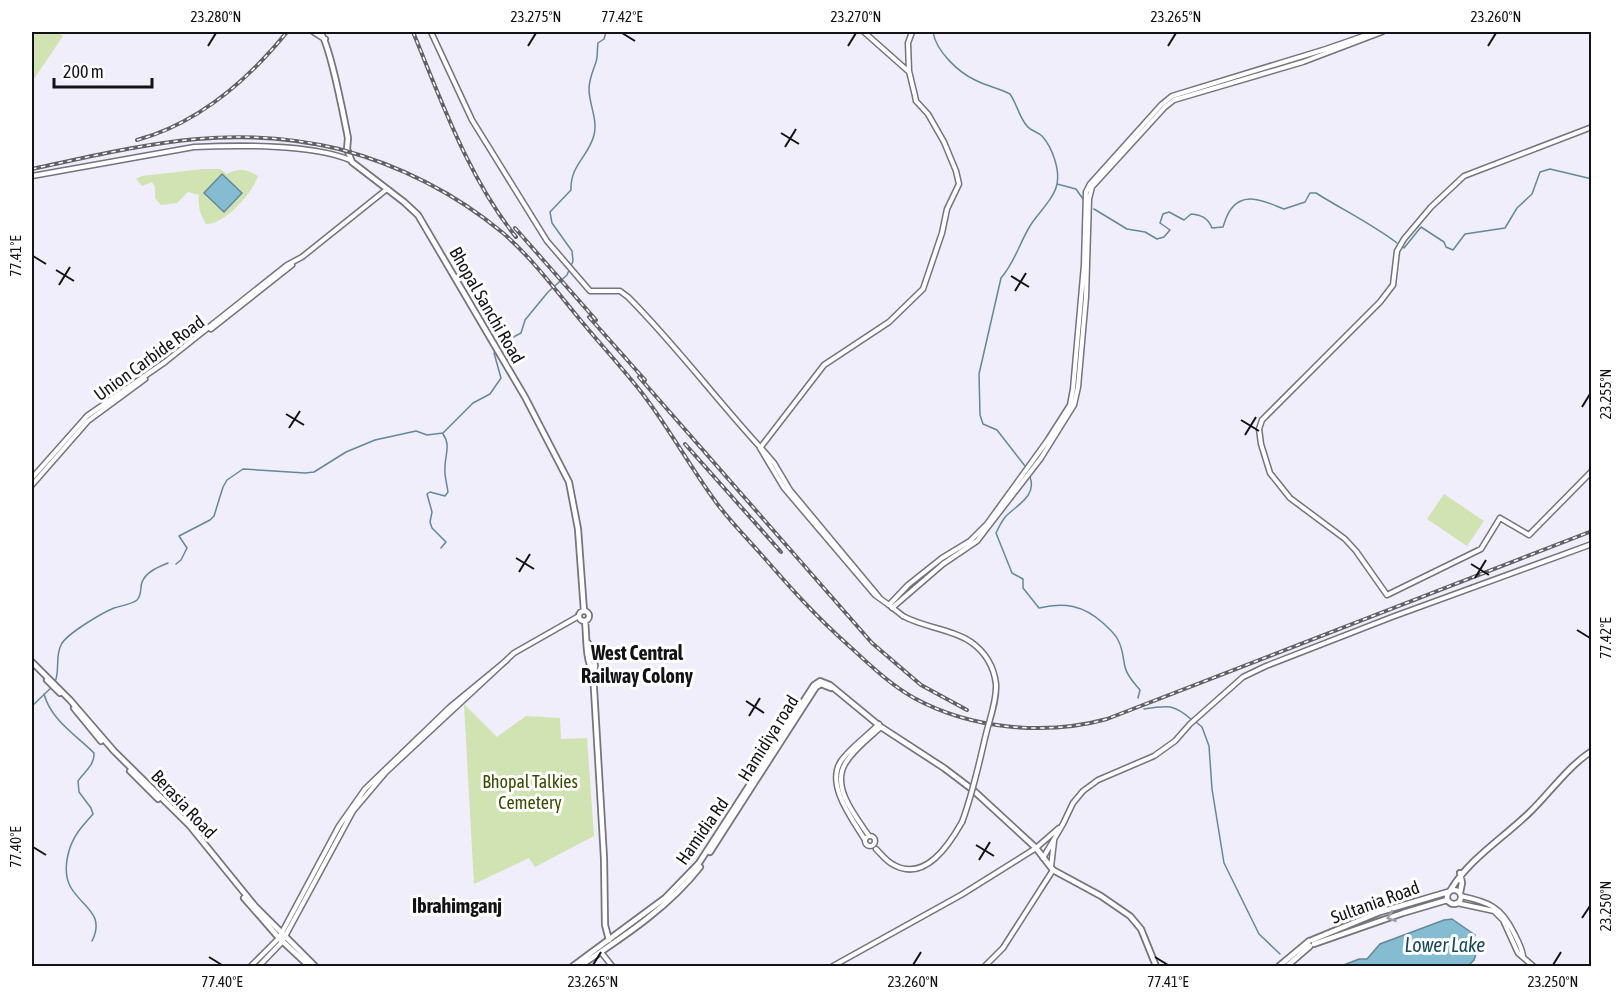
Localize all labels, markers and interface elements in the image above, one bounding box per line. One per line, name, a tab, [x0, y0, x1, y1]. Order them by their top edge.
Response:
text: 23.280°N	[191, 8, 241, 25]
text: 23.275°N	[511, 8, 561, 25]
text: 77.42°E	[601, 8, 643, 25]
text: 23.270°N	[831, 8, 881, 25]
text: 23.265°N	[1151, 8, 1201, 25]
text: 23.260°N	[1471, 8, 1521, 25]
scale bar	[54, 51, 152, 89]
text: 200 m	[63, 61, 104, 82]
text: 77.41°E	[7, 235, 24, 277]
street label: Bhopal Sanchi Road	[445, 243, 529, 367]
street label: Union Carbide Road	[90, 311, 208, 405]
text: 23.255°N	[1597, 369, 1614, 419]
text: 77.42°E	[1597, 617, 1614, 659]
district label: West Central Railway Colony	[581, 641, 694, 687]
street label: Hamidiya road	[733, 691, 803, 785]
street label: Berasia Road	[147, 765, 221, 843]
park label: Bhopal Talkies Cemetery	[482, 771, 578, 813]
street label: Hamidia Rd	[671, 793, 733, 869]
text: 77.40°E	[7, 826, 24, 868]
street label: Sultania Road	[1328, 876, 1422, 928]
text: 23.250°N	[1597, 881, 1614, 931]
district label: Ibrahimganj	[412, 894, 502, 917]
one-way arrow	[1386, 910, 1397, 923]
water label: Lower Lake	[1405, 933, 1485, 956]
text: 77.40°E	[201, 973, 243, 990]
text: 23.265°N	[568, 973, 618, 990]
text: 23.260°N	[888, 973, 938, 990]
text: 77.41°E	[1147, 973, 1189, 990]
text: 23.250°N	[1528, 973, 1578, 990]

